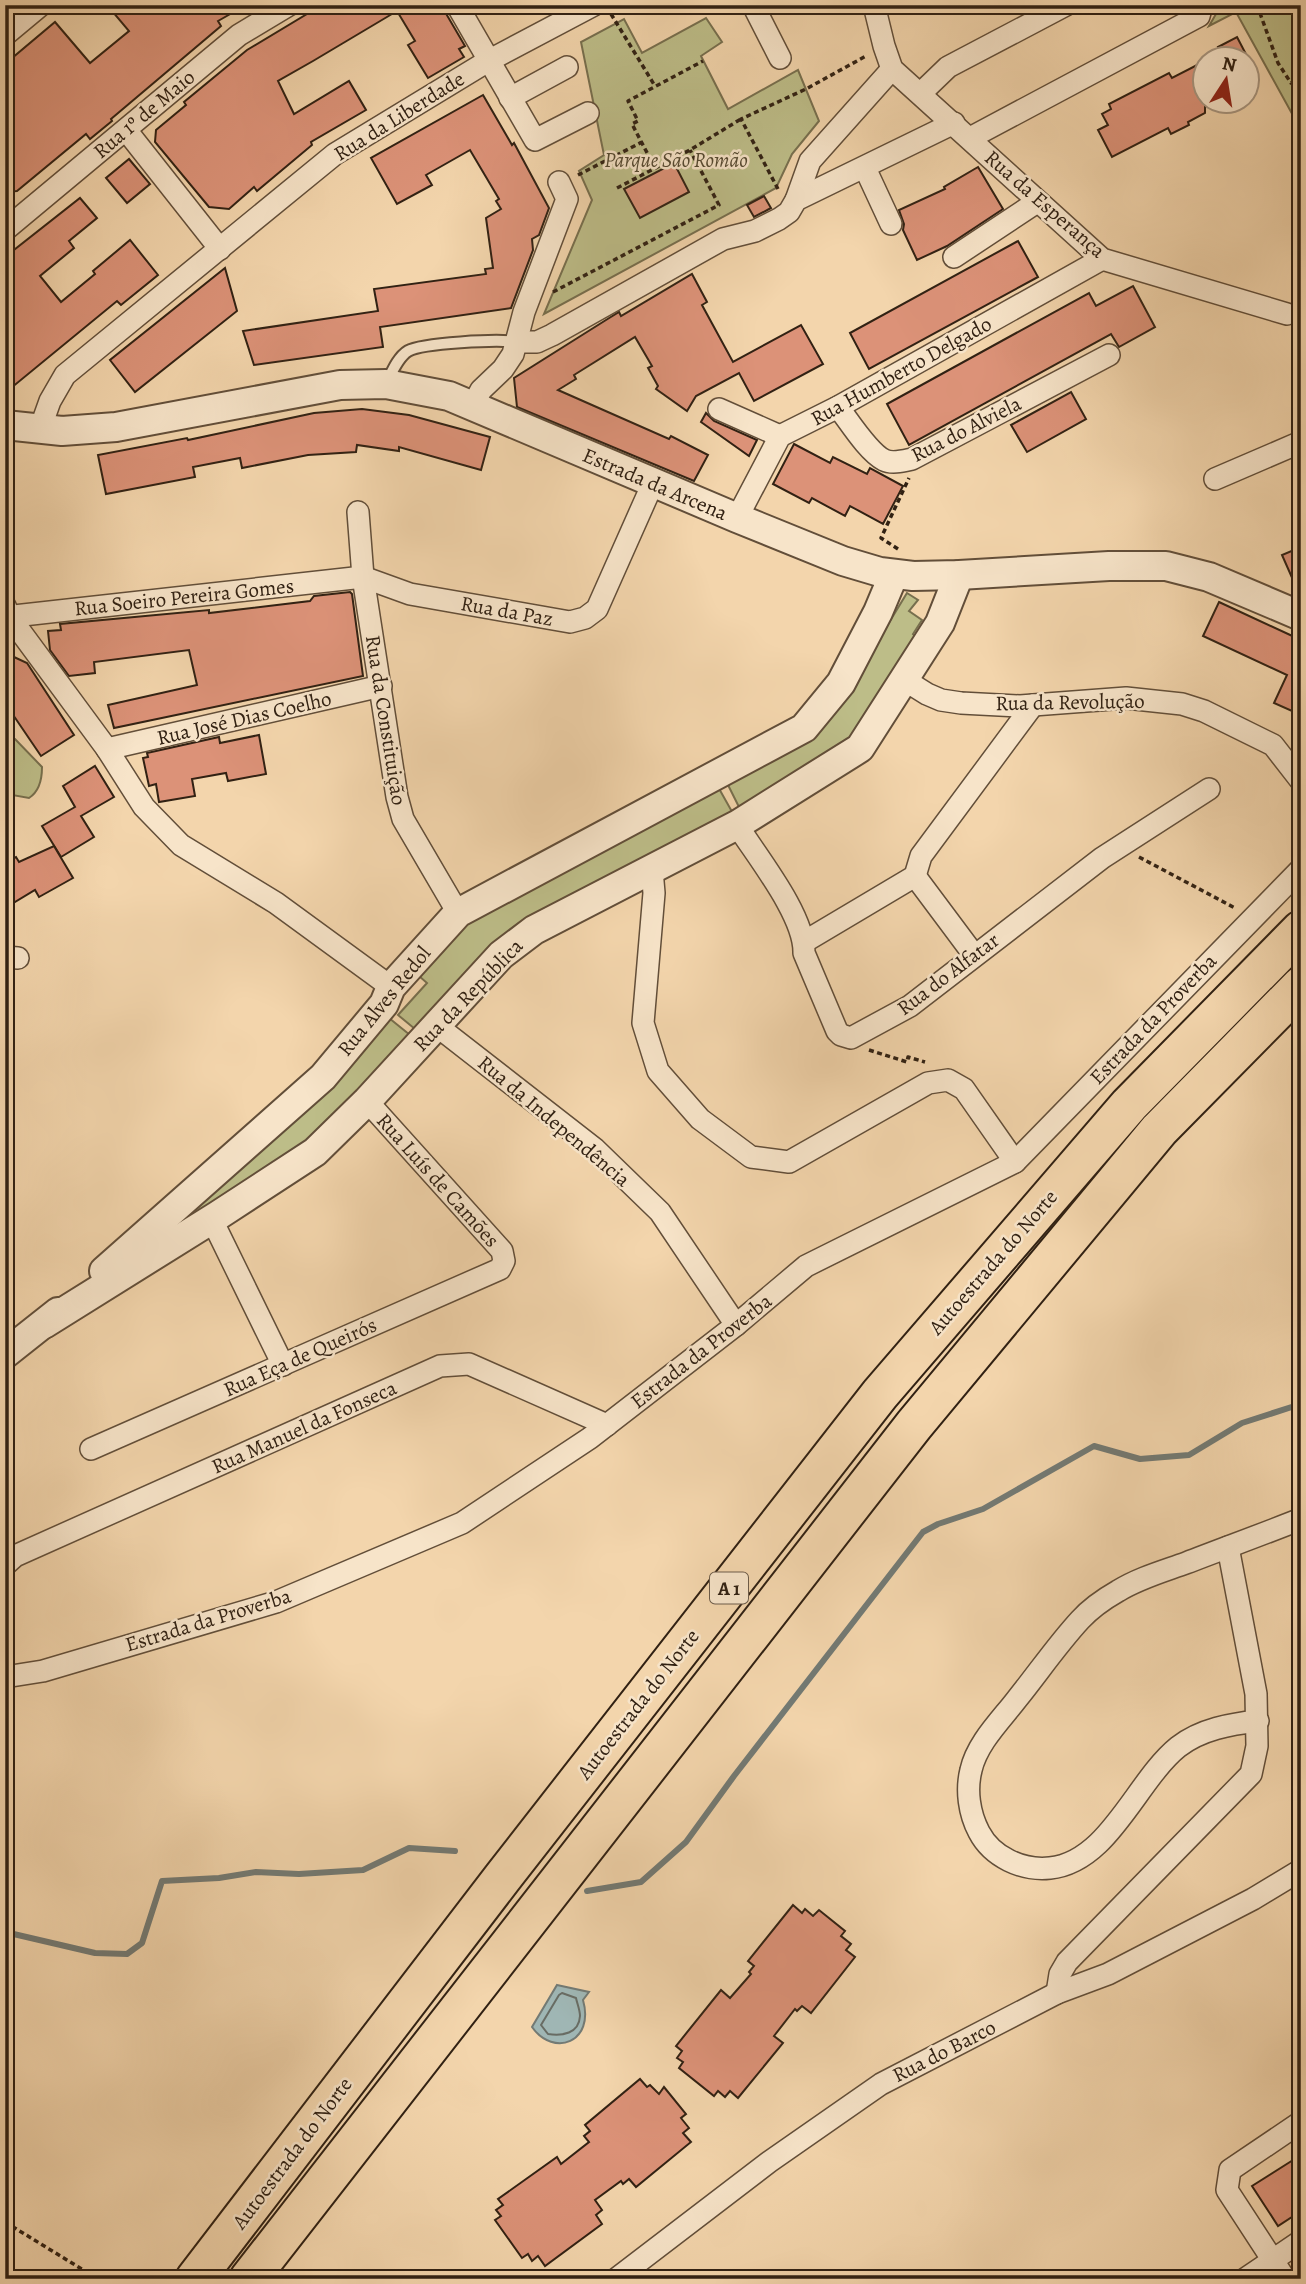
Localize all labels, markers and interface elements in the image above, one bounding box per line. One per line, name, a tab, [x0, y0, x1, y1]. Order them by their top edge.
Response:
north arrow	[1190, 46, 1260, 116]
text: N	[1220, 50, 1239, 79]
street label: Rua 1º de Maio	[87, 63, 201, 165]
street label: Rua da Liberdade	[328, 65, 470, 167]
street label: Rua da Esperança	[979, 144, 1112, 264]
park label: Parque São Romão	[604, 146, 748, 174]
street label: Rua Humberto Delgado	[805, 310, 997, 432]
street label: Rua do Alviela	[906, 389, 1026, 469]
street label: Estrada da Arcena	[578, 441, 732, 527]
street label: Rua Soeiro Pereira Gomes	[73, 572, 295, 622]
street label: Rua da Paz	[459, 589, 555, 633]
street label: Rua da Constituição	[359, 633, 413, 807]
street label: Rua José Dias Coelho	[154, 684, 334, 752]
street label: Rua da Revolução	[995, 687, 1145, 717]
street label: Rua do Alfatar	[891, 926, 1005, 1022]
street label: Rua da República	[407, 932, 529, 1058]
street label: Rua Alves Redol	[331, 940, 437, 1062]
street label: Estrada da Proverba	[1083, 947, 1223, 1091]
street label: Rua da Independência	[472, 1049, 636, 1193]
street label: Rua Luís de Camões	[370, 1107, 506, 1253]
street label: Autoestrada do Norte	[922, 1184, 1064, 1341]
street label: Estrada da Proverba	[625, 1287, 778, 1415]
street label: Rua Eça de Queirós	[219, 1311, 381, 1403]
street label: Rua Manuel da Fonseca	[207, 1374, 401, 1480]
road number: A 1	[710, 1572, 748, 1604]
street label: Estrada da Proverba	[122, 1581, 295, 1659]
street label: Autoestrada do Norte	[570, 1623, 706, 1786]
street label: Rua do Barco	[887, 2013, 1001, 2089]
street label: Autoestrada do Norte	[225, 2071, 358, 2236]

